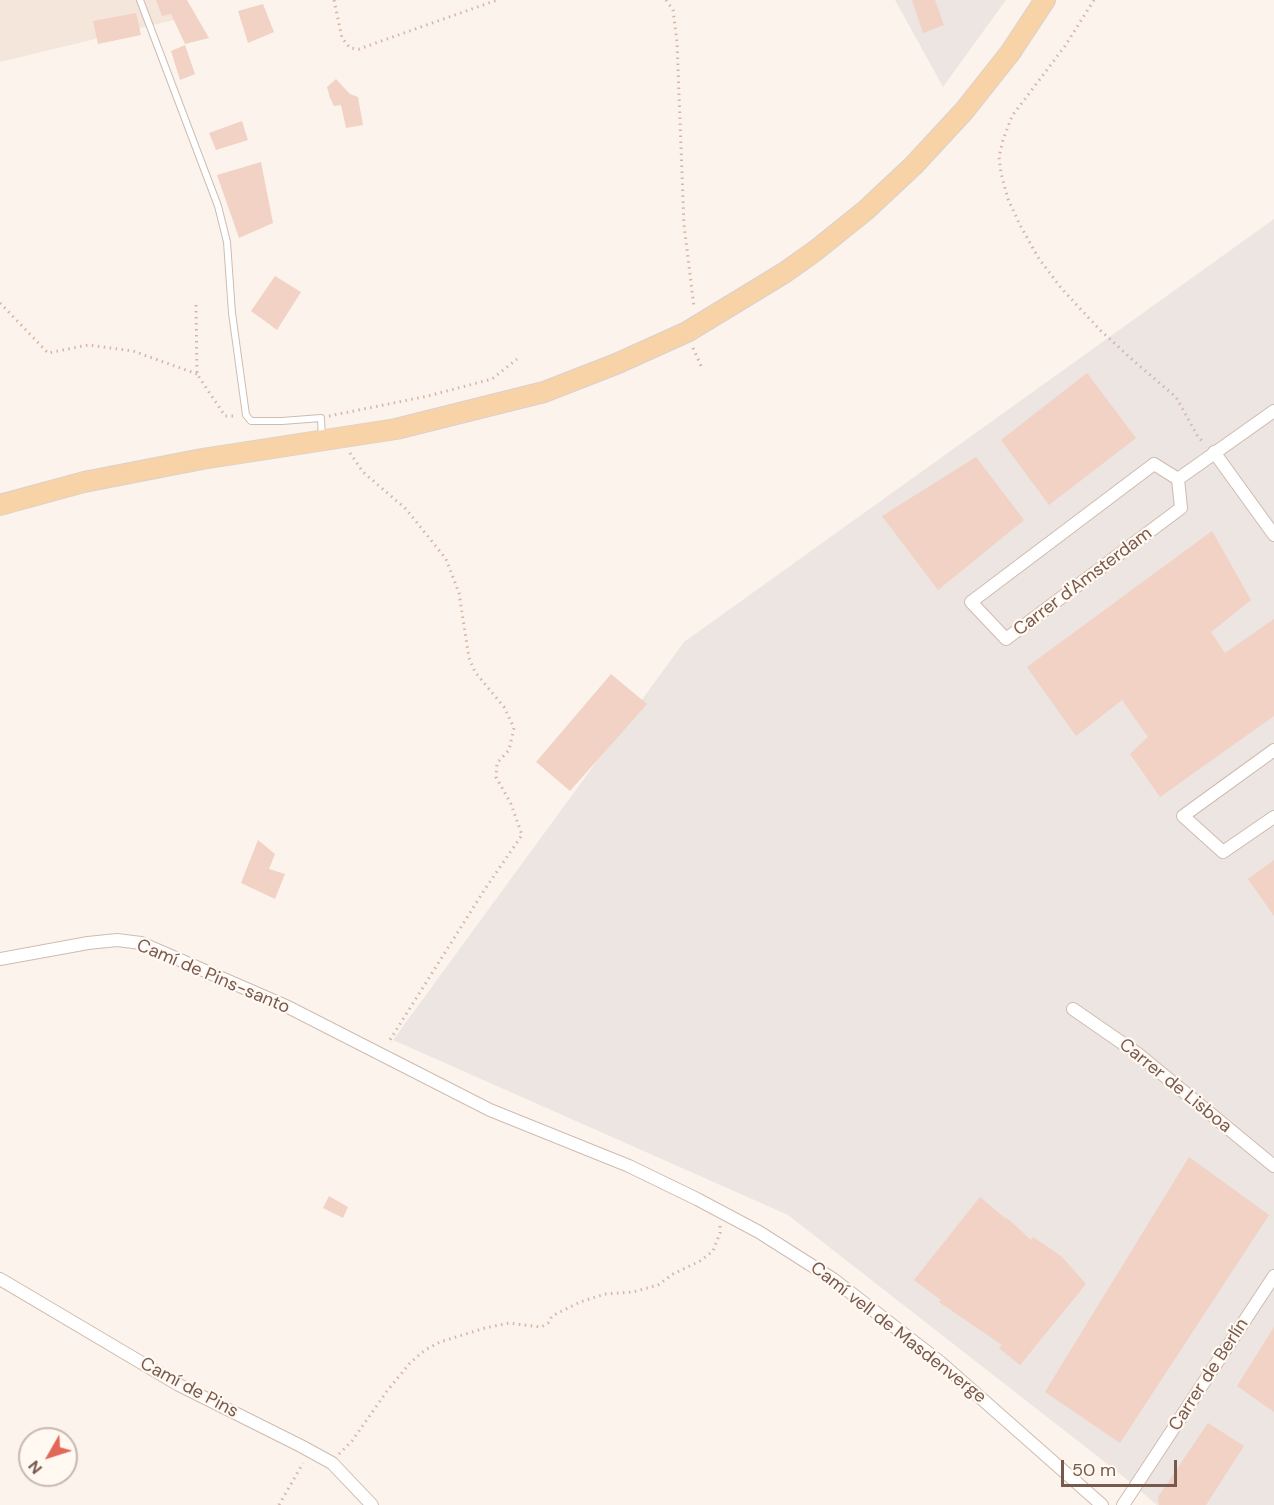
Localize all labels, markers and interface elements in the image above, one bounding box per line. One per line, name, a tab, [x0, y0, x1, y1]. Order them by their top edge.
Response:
street label: Carrer d'Amsterdam	[1010, 523, 1156, 641]
street label: Camí de Pins-santo	[133, 935, 293, 1019]
street label: Carrer de Lisboa	[1114, 1034, 1236, 1138]
street label: Camí vell de Masdenverge	[806, 1258, 990, 1408]
street label: Carrer de Berlín	[1165, 1315, 1253, 1435]
street label: Camí de Pins	[136, 1353, 242, 1423]
north arrow	[18, 1427, 78, 1487]
scale bar	[1064, 1448, 1180, 1486]
text: N	[23, 1456, 47, 1479]
text: 50 m	[1072, 1458, 1116, 1482]

